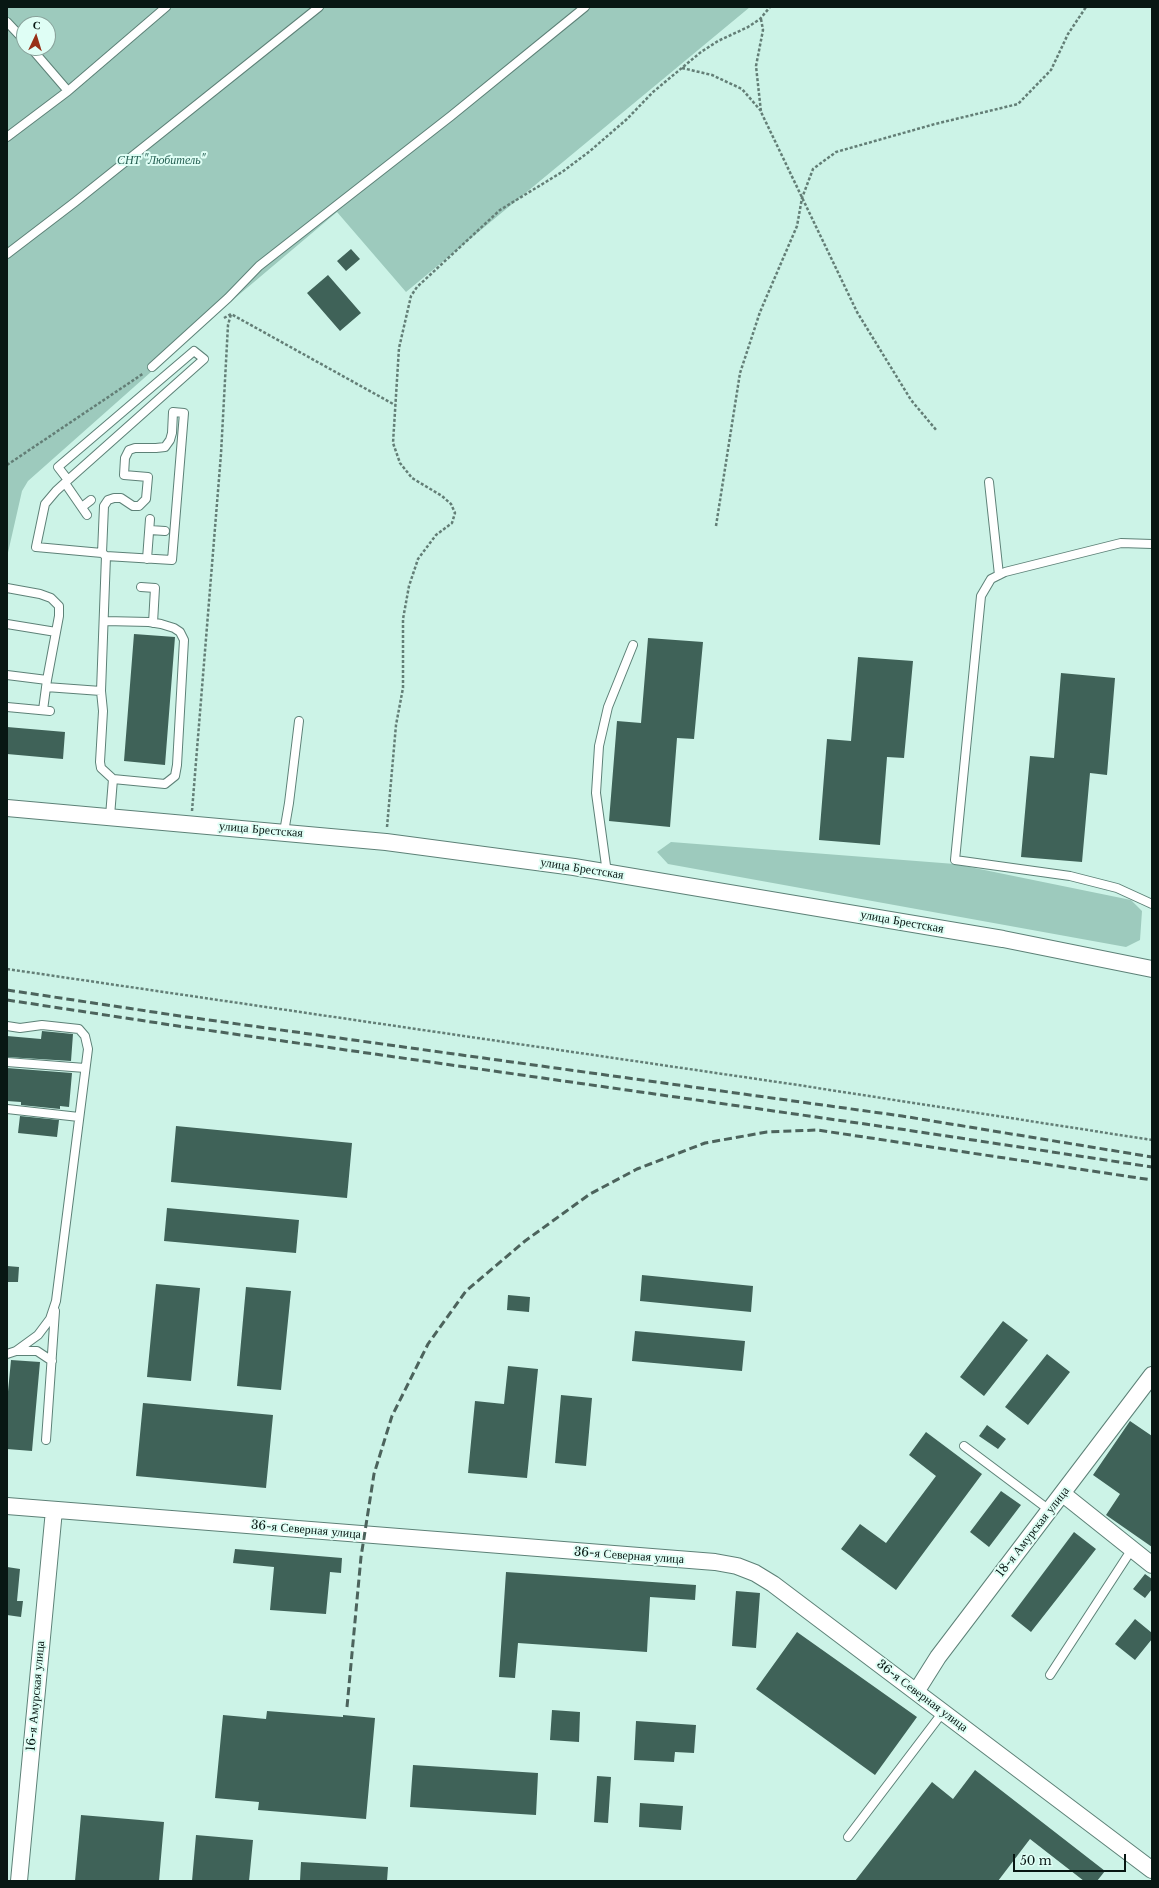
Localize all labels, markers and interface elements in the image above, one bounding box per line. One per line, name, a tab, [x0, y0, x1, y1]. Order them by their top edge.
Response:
north arrow	[16, 16, 56, 56]
text: С	[32, 18, 41, 32]
park label: СНТ "Любитель"	[117, 154, 205, 168]
street label: улица Брестская	[218, 819, 304, 841]
street label: улица Брестская	[539, 855, 625, 883]
street label: улица Брестская	[859, 908, 945, 936]
street label: 18-я Амурская улица	[993, 1484, 1073, 1580]
street label: 36-я Северная улица	[250, 1518, 362, 1542]
street label: 36-я Северная улица	[573, 1545, 685, 1567]
street label: 16-я Амурская улица	[24, 1640, 48, 1752]
street label: 36-я Северная улица	[874, 1657, 970, 1735]
scale bar	[1015, 1846, 1128, 1872]
text: 50 m	[1020, 1853, 1052, 1868]

